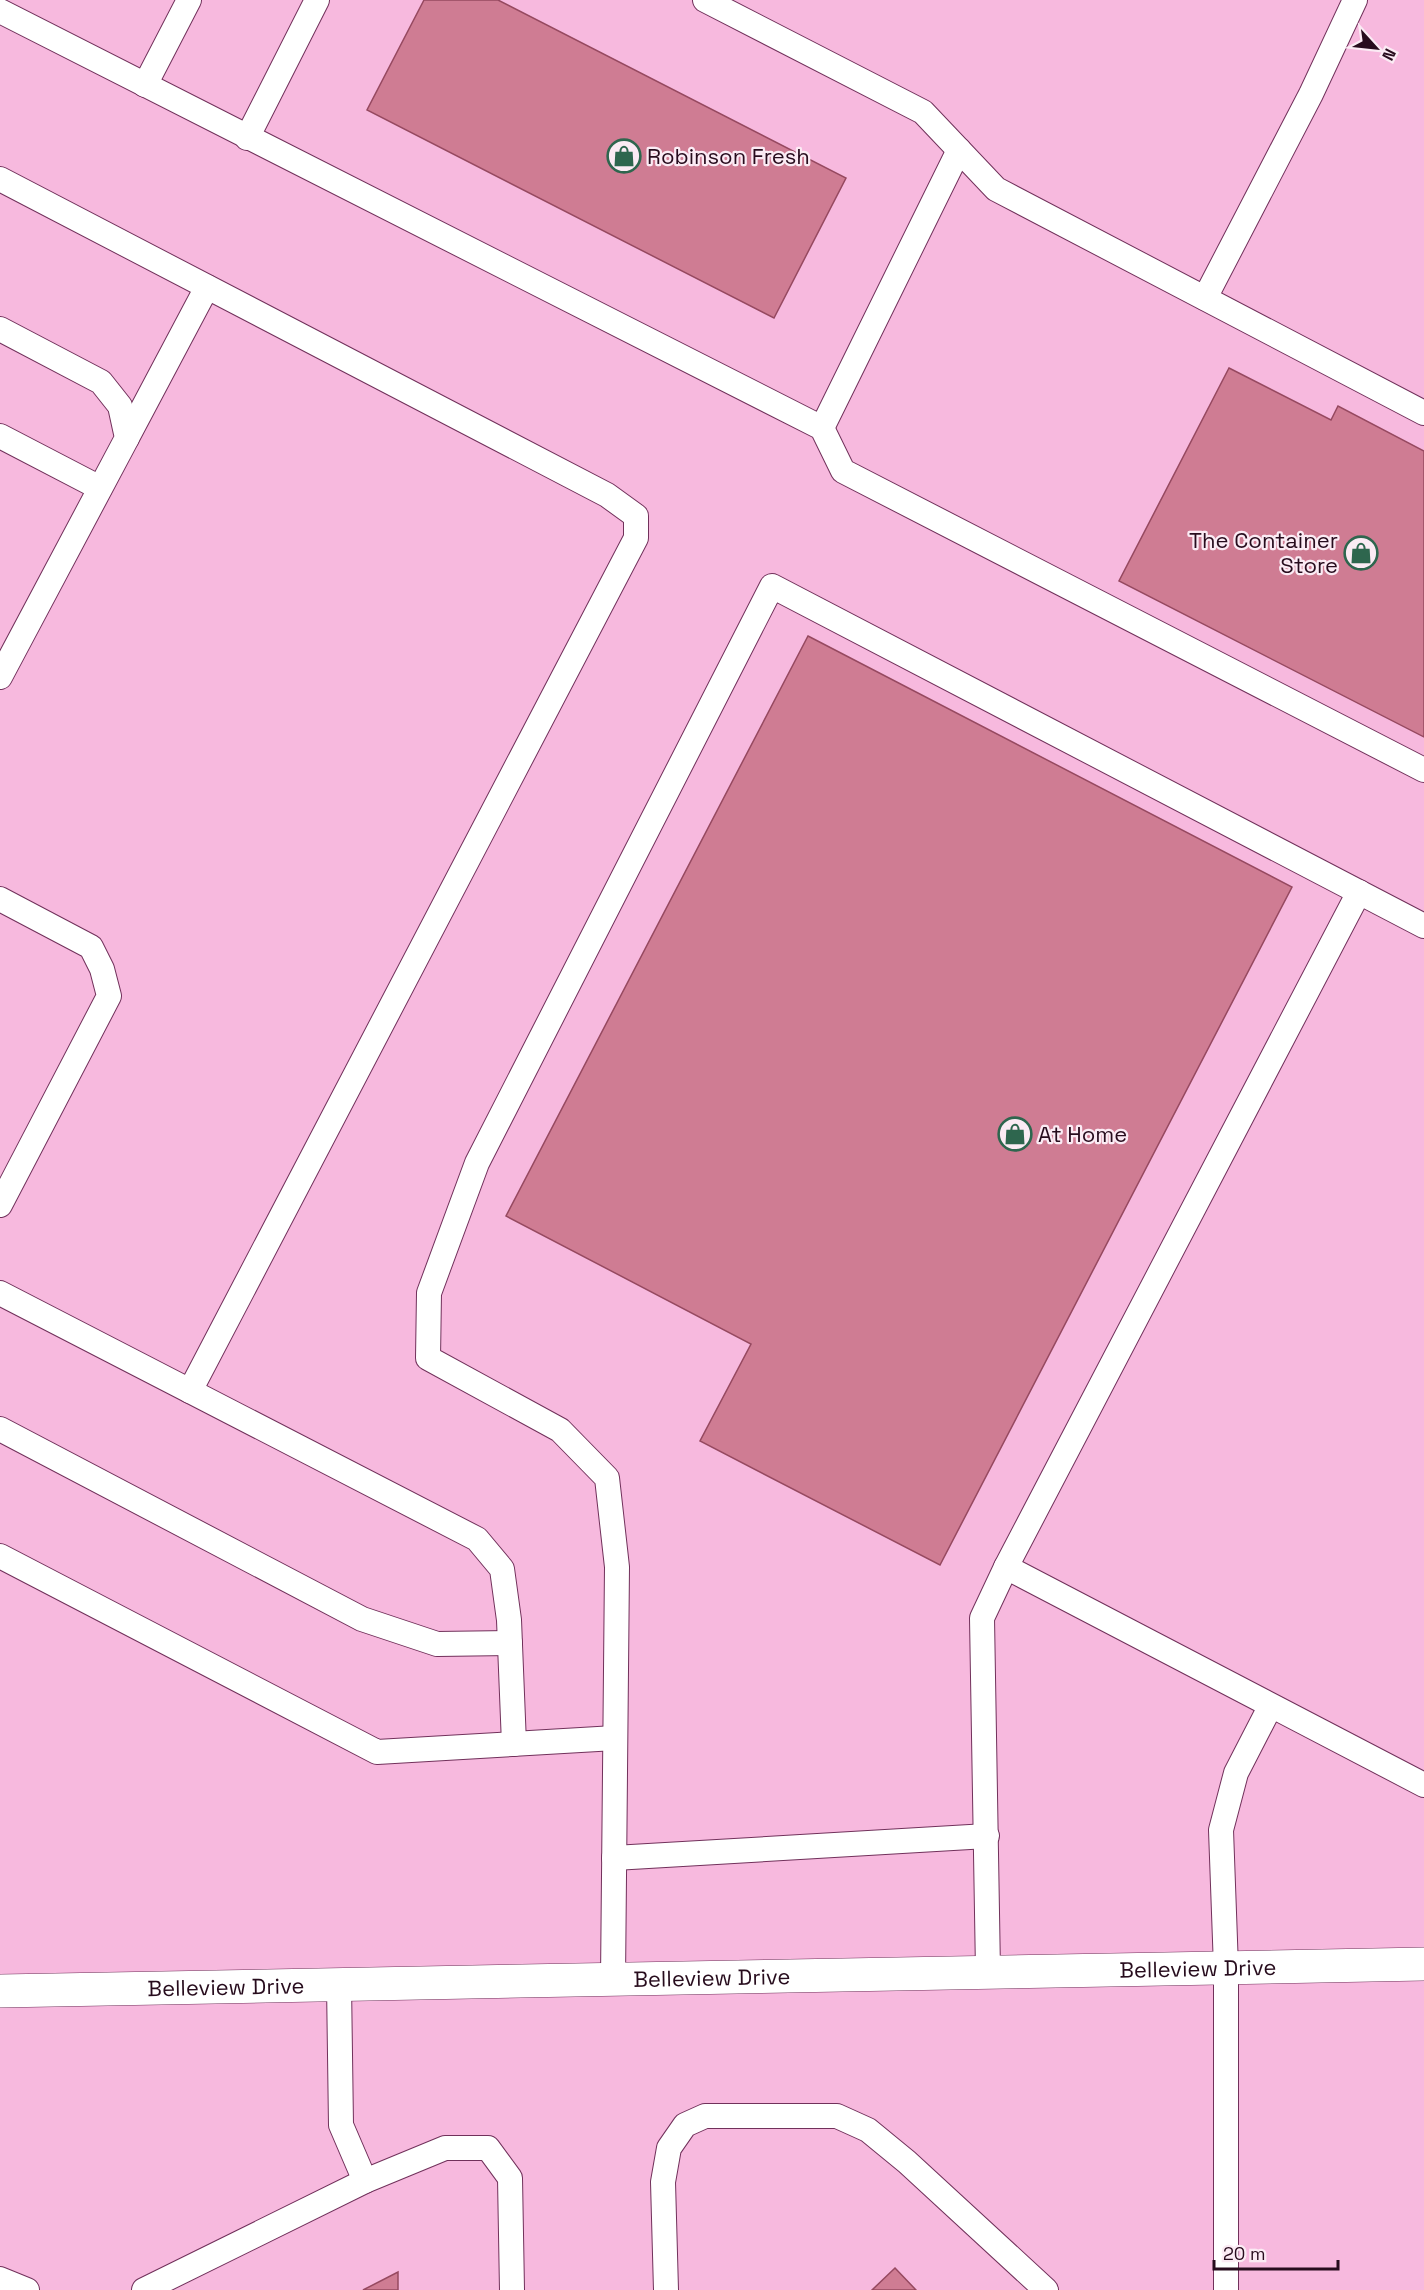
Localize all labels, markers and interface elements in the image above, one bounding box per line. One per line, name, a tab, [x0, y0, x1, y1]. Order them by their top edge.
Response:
north arrow	[1346, 18, 1406, 78]
text: N	[1377, 45, 1401, 64]
shop icon: Robinson Fresh	[606, 138, 642, 174]
place label: Robinson Fresh	[647, 142, 810, 170]
place label: The Container Store	[1189, 526, 1338, 579]
shop icon: The Container Store	[1343, 535, 1379, 571]
shop icon: At Home	[997, 1116, 1033, 1152]
place label: At Home	[1038, 1120, 1127, 1148]
street label: Belleview Drive	[1119, 1953, 1277, 1984]
street label: Belleview Drive	[633, 1962, 791, 1993]
street label: Belleview Drive	[147, 1971, 305, 2002]
scale bar	[1214, 2233, 1338, 2271]
text: 20 m	[1223, 2242, 1266, 2265]

